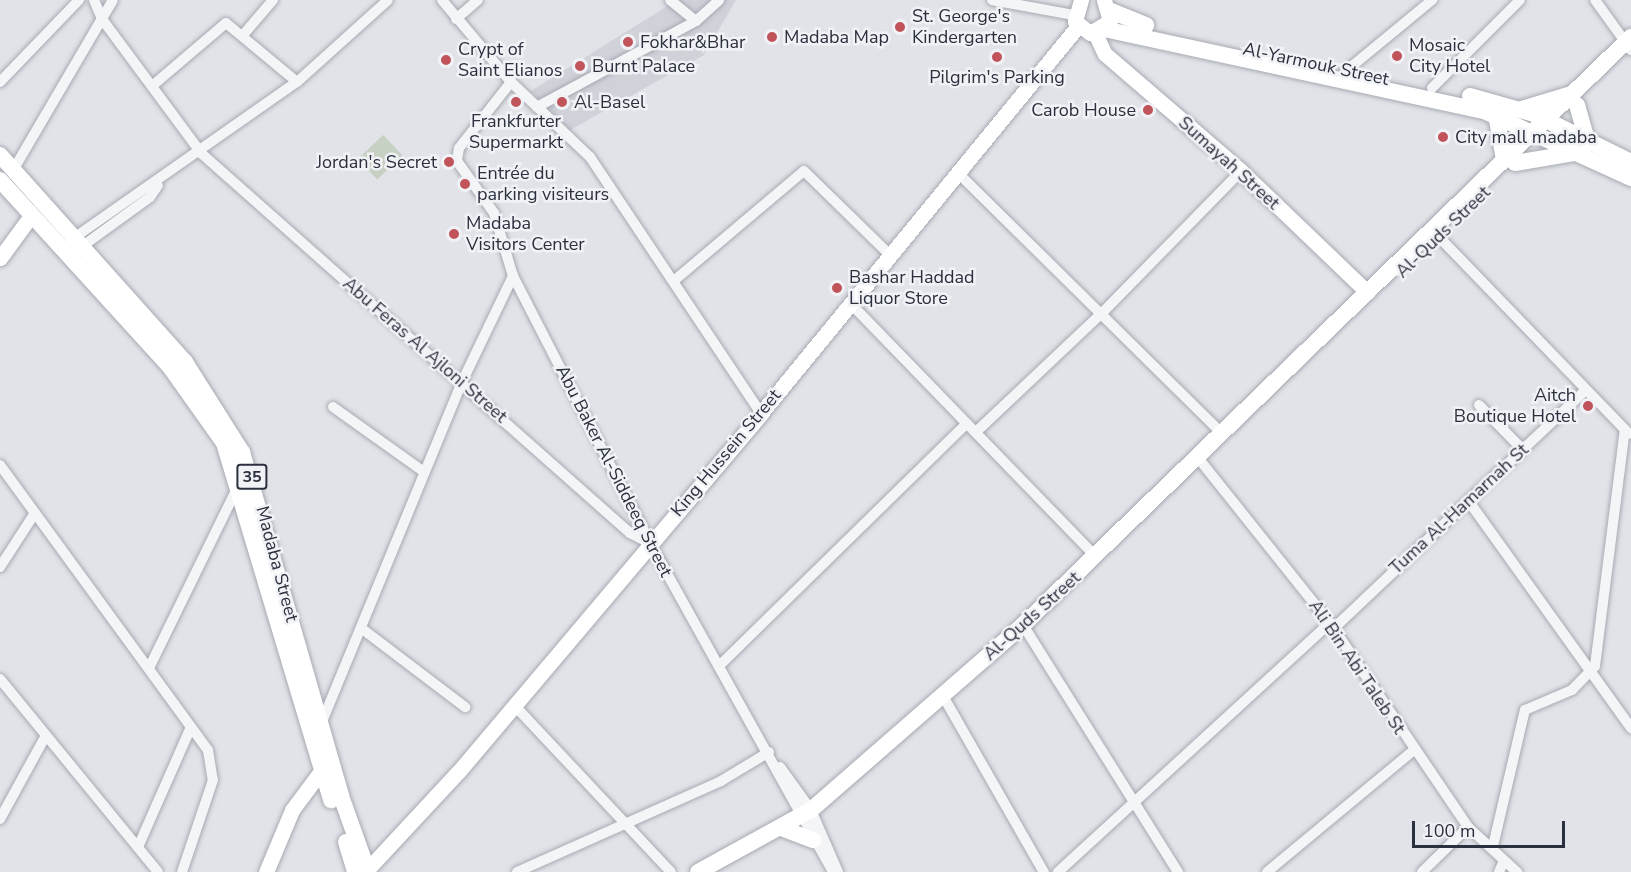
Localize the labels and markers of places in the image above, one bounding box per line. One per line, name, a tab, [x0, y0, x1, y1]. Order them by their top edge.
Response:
place label: St. George's Kindergarten	[912, 6, 1017, 48]
marker: St. George's Kindergarten	[893, 20, 907, 34]
place label: Madaba Map	[784, 26, 889, 48]
marker: Madaba Map	[765, 30, 779, 44]
place label: Fokhar&Bhar	[640, 31, 745, 53]
marker: Fokhar&Bhar	[621, 35, 635, 49]
place label: Mosaic City Hotel	[1409, 35, 1490, 78]
place label: Crypt of Saint Elianos	[458, 39, 562, 82]
marker: Mosaic City Hotel	[1390, 49, 1404, 63]
marker: Pilgrim's Parking	[990, 50, 1004, 64]
marker: Crypt of Saint Elianos	[439, 53, 453, 67]
place label: Burnt Palace	[592, 55, 695, 77]
marker: Burnt Palace	[573, 59, 587, 73]
place label: Pilgrim's Parking	[929, 66, 1065, 88]
place label: Al-Basel	[574, 91, 645, 113]
marker: Frankfurter Supermarkt	[509, 95, 523, 109]
marker: Al-Basel	[555, 95, 569, 109]
place label: Carob House	[1031, 99, 1136, 121]
marker: Carob House	[1141, 103, 1155, 117]
place label: Frankfurter Supermarkt	[469, 111, 563, 154]
place label: City mall madaba	[1455, 126, 1597, 148]
marker: City mall madaba	[1436, 130, 1450, 144]
place label: Jordan's Secret	[316, 151, 437, 173]
marker: Jordan's Secret	[442, 155, 456, 169]
place label: Entrée du parking visiteurs	[477, 163, 609, 206]
marker: Entrée du parking visiteurs	[458, 177, 472, 191]
place label: Madaba Visitors Center	[466, 213, 585, 256]
marker: Madaba Visitors Center	[447, 227, 461, 241]
place label: Bashar Haddad Liquor Store	[849, 267, 974, 310]
marker: Bashar Haddad Liquor Store	[830, 281, 844, 295]
place label: Aitch Boutique Hotel	[1454, 385, 1576, 428]
marker: Aitch Boutique Hotel	[1581, 399, 1595, 413]

